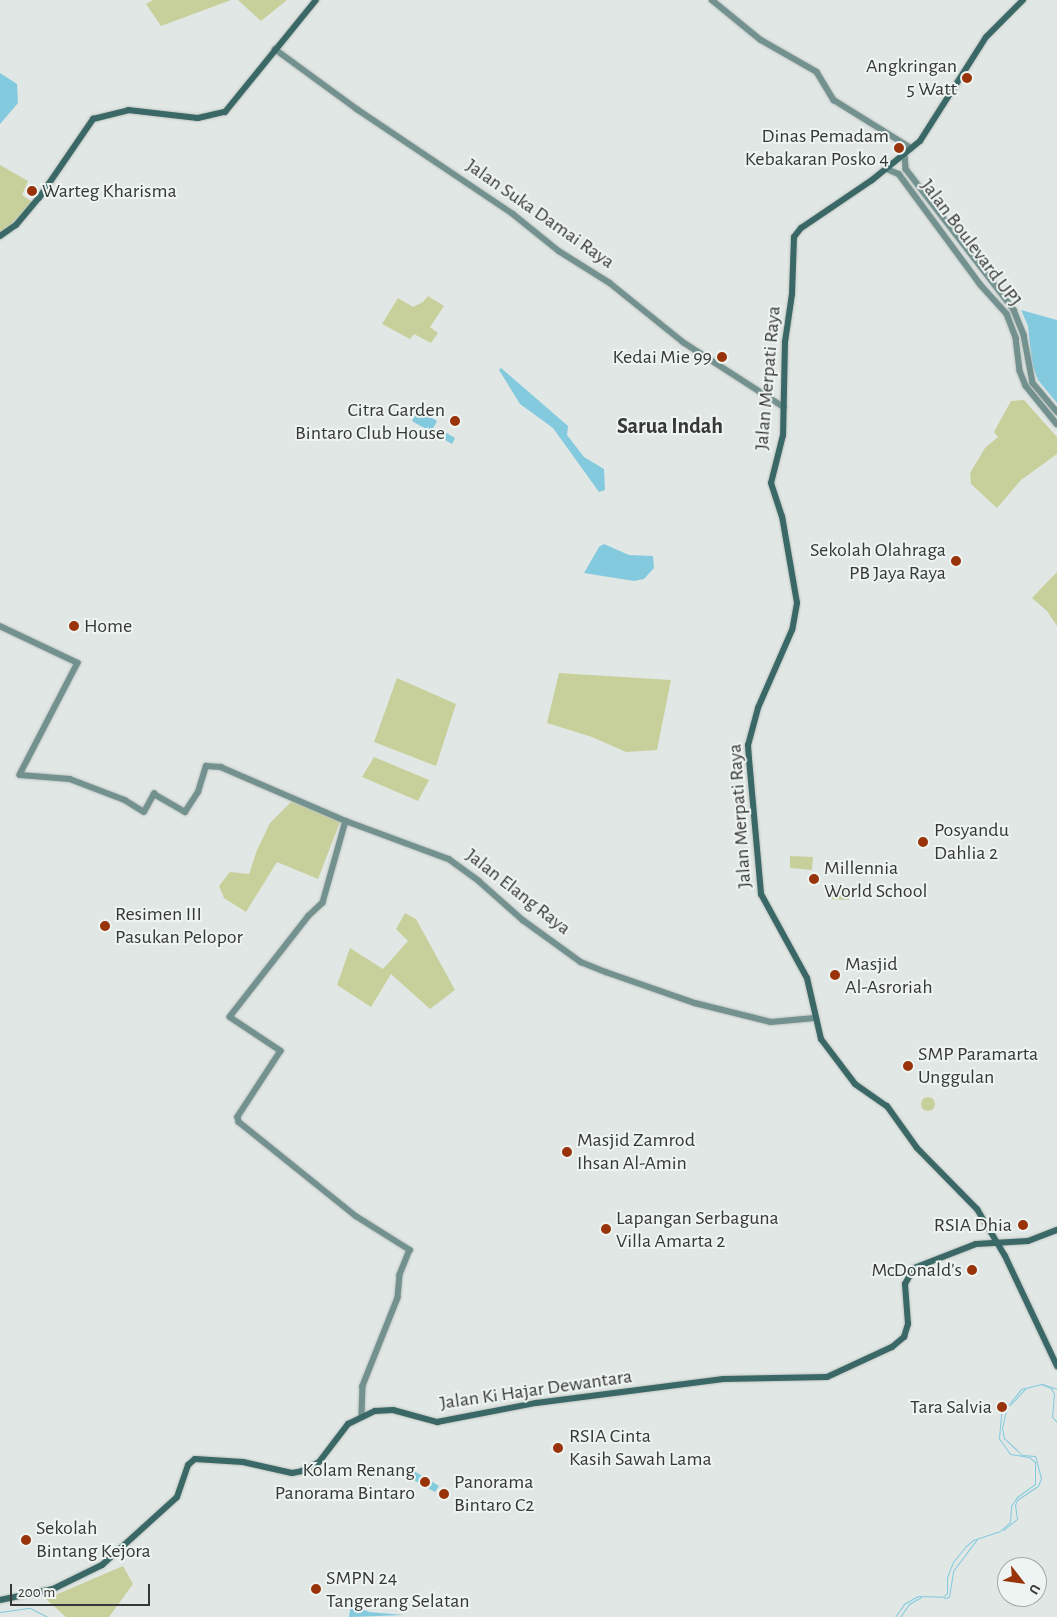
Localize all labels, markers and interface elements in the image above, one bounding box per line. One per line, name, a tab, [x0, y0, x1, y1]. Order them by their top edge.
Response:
place label: Angkringan 5 Watt	[866, 54, 957, 101]
marker: Angkringan 5 Watt	[961, 72, 973, 84]
place label: Dinas Pemadam Kebakaran Posko 4	[745, 124, 889, 171]
marker: Dinas Pemadam Kebakaran Posko 4	[893, 142, 905, 154]
street label: Jalan Suka Damai Raya	[461, 154, 619, 274]
street label: Jalan Boulevard UPJ	[915, 174, 1027, 312]
place label: Warteg Kharisma	[42, 179, 177, 203]
marker: Warteg Kharisma	[26, 185, 38, 197]
street label: Jalan Merpati Raya	[750, 305, 786, 451]
place label: Kedai Mie 99	[613, 345, 712, 369]
marker: Kedai Mie 99	[716, 351, 728, 363]
place label: Citra Garden Bintaro Club House	[295, 398, 445, 445]
district label: Sarua Indah	[617, 414, 723, 440]
marker: Citra Garden Bintaro Club House	[449, 415, 461, 427]
place label: Sekolah Olahraga PB Jaya Raya	[810, 538, 946, 585]
marker: Sekolah Olahraga PB Jaya Raya	[950, 555, 962, 567]
place label: Home	[84, 614, 132, 638]
marker: Home	[68, 620, 80, 632]
street label: Jalan Merpati Raya	[723, 743, 757, 889]
place label: Posyandu Dahlia 2	[934, 818, 1009, 865]
marker: Posyandu Dahlia 2	[916, 835, 930, 849]
street label: Jalan Elang Raya	[461, 844, 575, 940]
place label: Millennia World School	[824, 856, 927, 903]
marker: Millennia World School	[808, 873, 820, 885]
place label: Resimen III Pasukan Pelopor	[115, 902, 243, 949]
marker: Resimen III Pasukan Pelopor	[99, 920, 111, 932]
place label: Masjid Al-Asroriah	[845, 952, 933, 999]
marker: Masjid Al-Asroriah	[829, 969, 841, 981]
place label: SMP Paramarta Unggulan	[918, 1042, 1038, 1089]
marker: SMP Paramarta Unggulan	[902, 1060, 914, 1072]
place label: Masjid Zamrod Ihsan Al-Amin	[577, 1128, 695, 1175]
marker: Masjid Zamrod Ihsan Al-Amin	[561, 1146, 573, 1158]
place label: Lapangan Serbaguna Villa Amarta 2	[616, 1206, 779, 1253]
place label: RSIA Dhia	[934, 1213, 1012, 1237]
marker: RSIA Dhia	[1016, 1218, 1030, 1232]
marker: Lapangan Serbaguna Villa Amarta 2	[600, 1223, 612, 1235]
place label: McDonald's	[871, 1258, 962, 1282]
marker: McDonald's	[966, 1264, 978, 1276]
street label: Jalan Ki Hajar Dewantara	[438, 1365, 634, 1415]
place label: Tara Salvia	[910, 1395, 992, 1419]
marker: Tara Salvia	[996, 1401, 1008, 1413]
place label: RSIA Cinta Kasih Sawah Lama	[569, 1424, 712, 1471]
marker: RSIA Cinta Kasih Sawah Lama	[551, 1441, 565, 1455]
place label: Kolam Renang Panorama Bintaro	[275, 1458, 415, 1505]
place label: Panorama Bintaro C2	[454, 1470, 534, 1517]
marker: Kolam Renang Panorama Bintaro	[419, 1476, 431, 1488]
marker: Panorama Bintaro C2	[438, 1488, 450, 1500]
place label: Sekolah Bintang Kejora	[36, 1516, 151, 1563]
marker: Sekolah Bintang Kejora	[20, 1534, 32, 1546]
north arrow	[997, 1557, 1047, 1607]
place label: SMPN 24 Tangerang Selatan	[326, 1566, 470, 1613]
scale bar	[12, 1574, 152, 1606]
text: U	[1026, 1582, 1042, 1596]
marker: SMPN 24 Tangerang Selatan	[310, 1583, 322, 1595]
text: 200 m	[18, 1585, 55, 1600]

